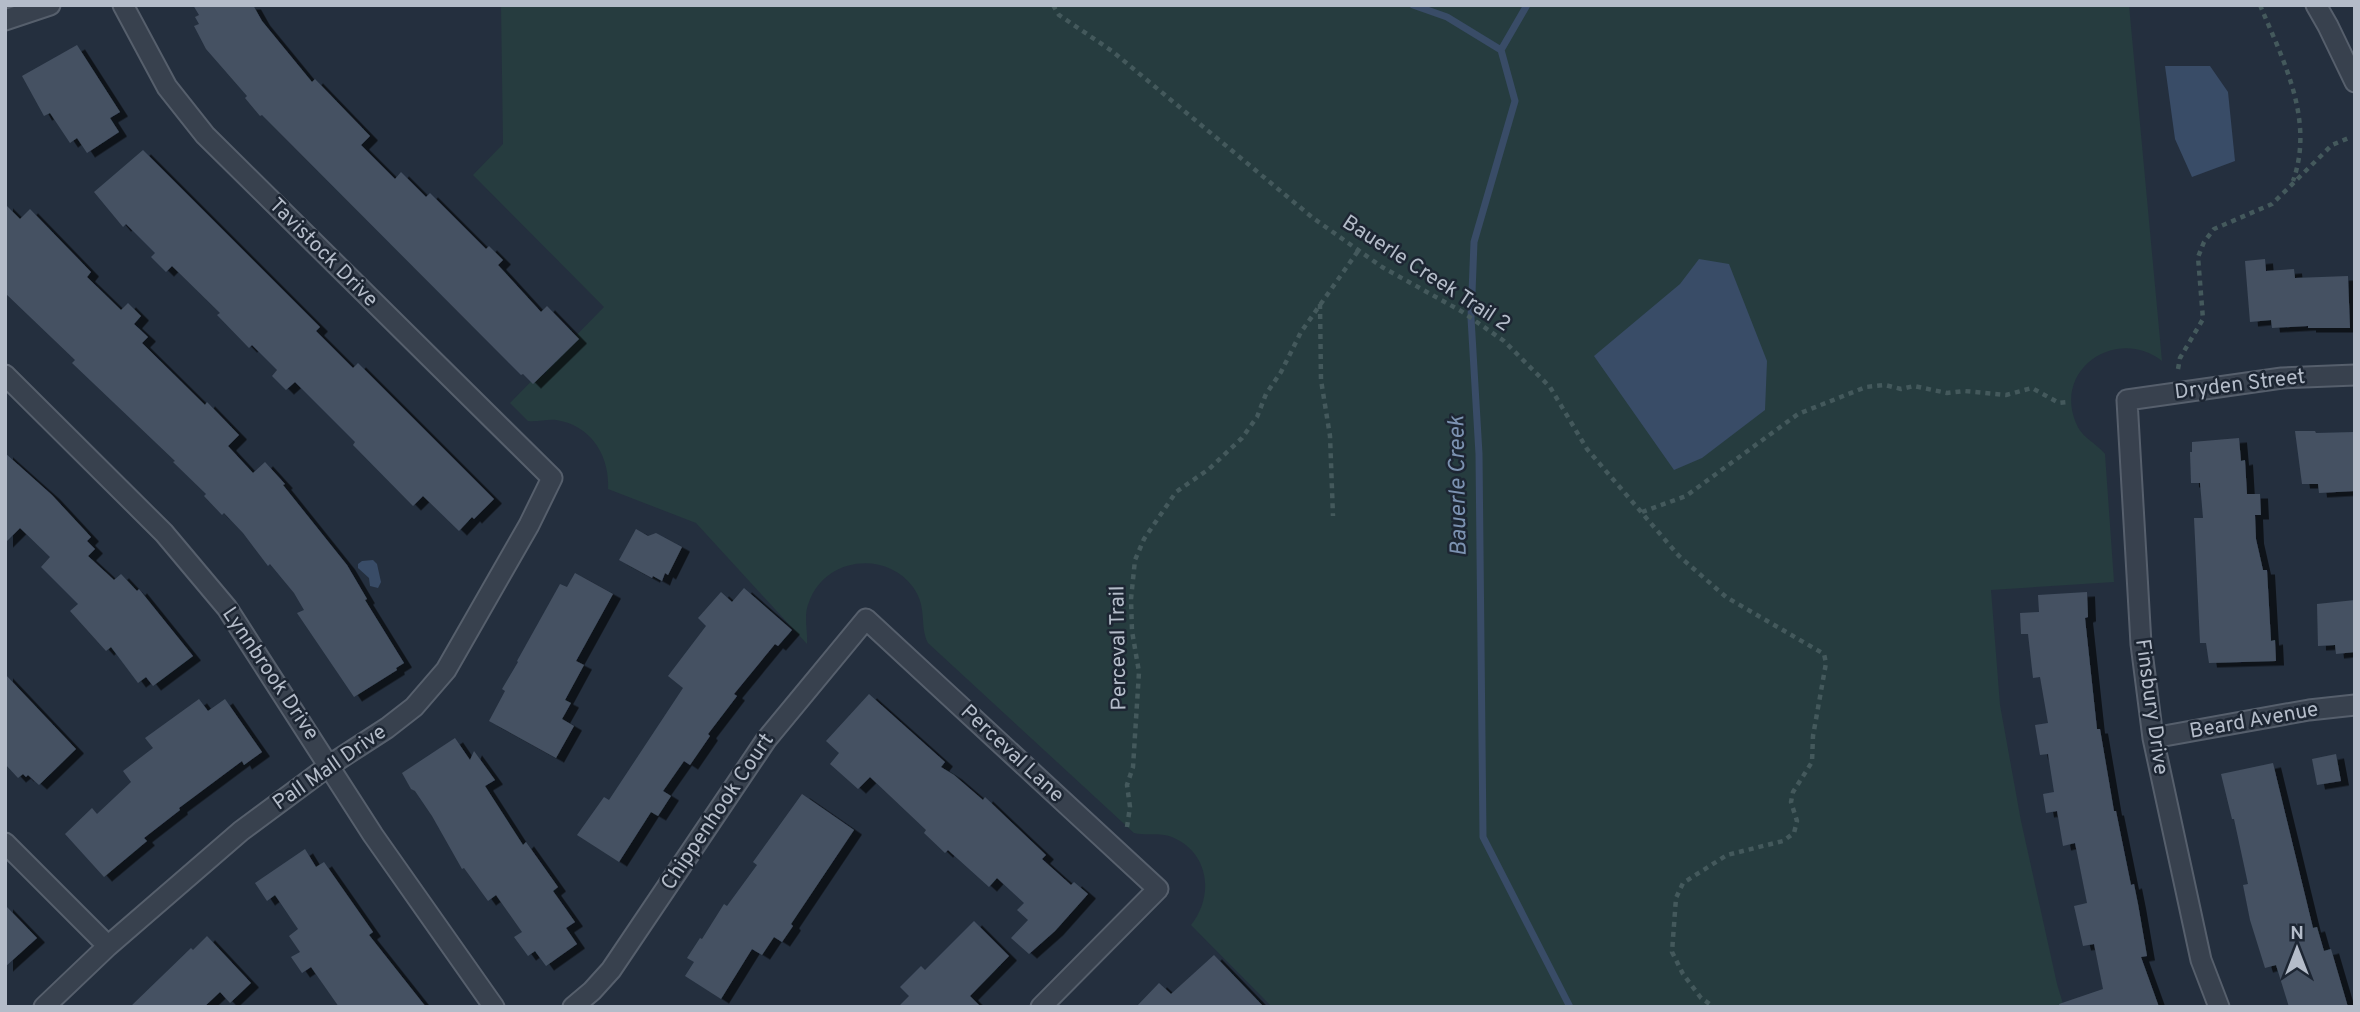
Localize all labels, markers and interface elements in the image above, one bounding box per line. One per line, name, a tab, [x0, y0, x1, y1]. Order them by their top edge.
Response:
street label: Tavistock Drive	[263, 193, 383, 313]
street label: Bauerle Creek Trail 2	[1337, 209, 1515, 339]
street label: Dryden Street	[2173, 364, 2307, 406]
water label: Bauerle Creek	[1443, 415, 1475, 557]
street label: Perceval Trail	[1104, 585, 1134, 711]
street label: Lynnbrook Drive	[215, 602, 325, 746]
street label: Finsbury Drive	[2128, 637, 2174, 777]
street label: Beard Avenue	[2188, 696, 2320, 746]
street label: Perceval Lane	[954, 699, 1070, 809]
street label: Pall Mall Drive	[268, 719, 392, 817]
street label: Chippenhook Court	[655, 728, 781, 896]
north arrow	[2262, 914, 2332, 984]
text: N	[2290, 922, 2304, 946]

